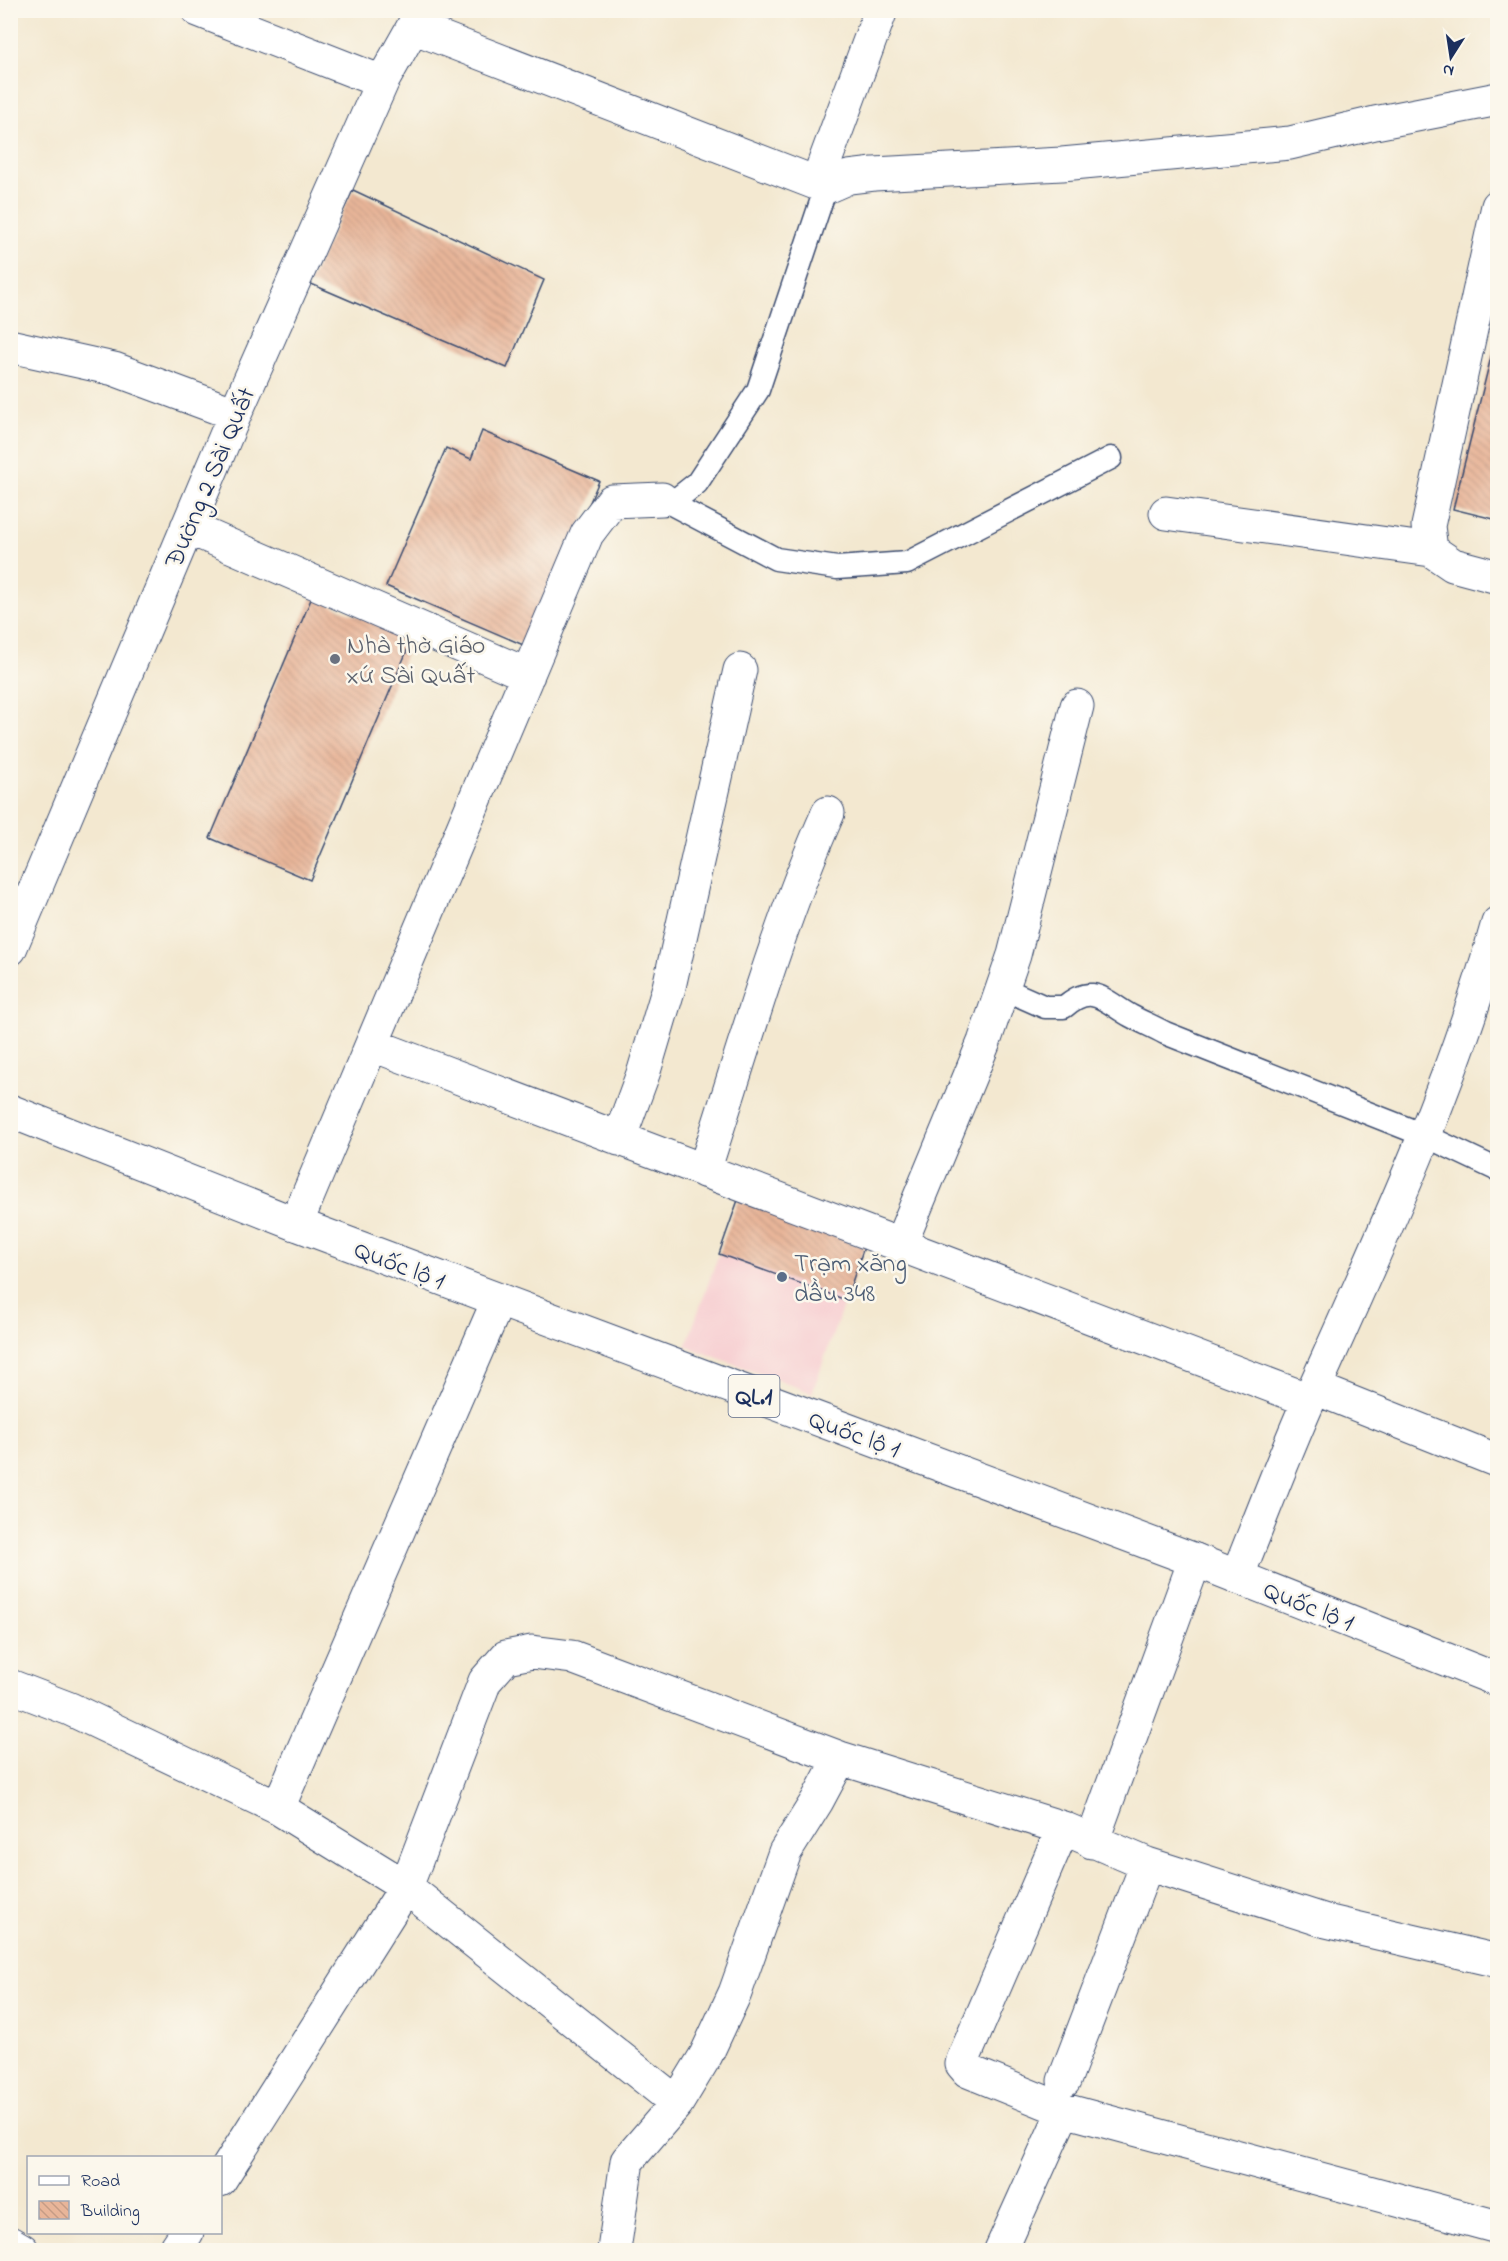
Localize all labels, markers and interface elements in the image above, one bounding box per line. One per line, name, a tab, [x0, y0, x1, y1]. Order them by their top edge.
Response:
north arrow	[1421, 27, 1481, 87]
text: N	[1440, 57, 1456, 83]
street label: Đường 2 Sài Quất	[156, 382, 267, 575]
place label: Nhà thờ Giáo xứ Sài Quất	[346, 628, 485, 696]
marker: Nhà thờ Giáo xứ Sài Quất	[328, 652, 342, 666]
street label: Quốc lộ 1	[348, 1232, 450, 1302]
place label: Trạm xăng dầu 348	[794, 1246, 907, 1314]
marker: Trạm xăng dầu 348	[775, 1270, 789, 1284]
road number: QL.1	[728, 1375, 780, 1417]
street label: Quốc lộ 1	[803, 1402, 905, 1470]
street label: Quốc lộ 1	[1257, 1572, 1359, 1643]
legend	[27, 2156, 222, 2234]
text: Road	[81, 2169, 120, 2195]
text: Building	[80, 2199, 140, 2226]

